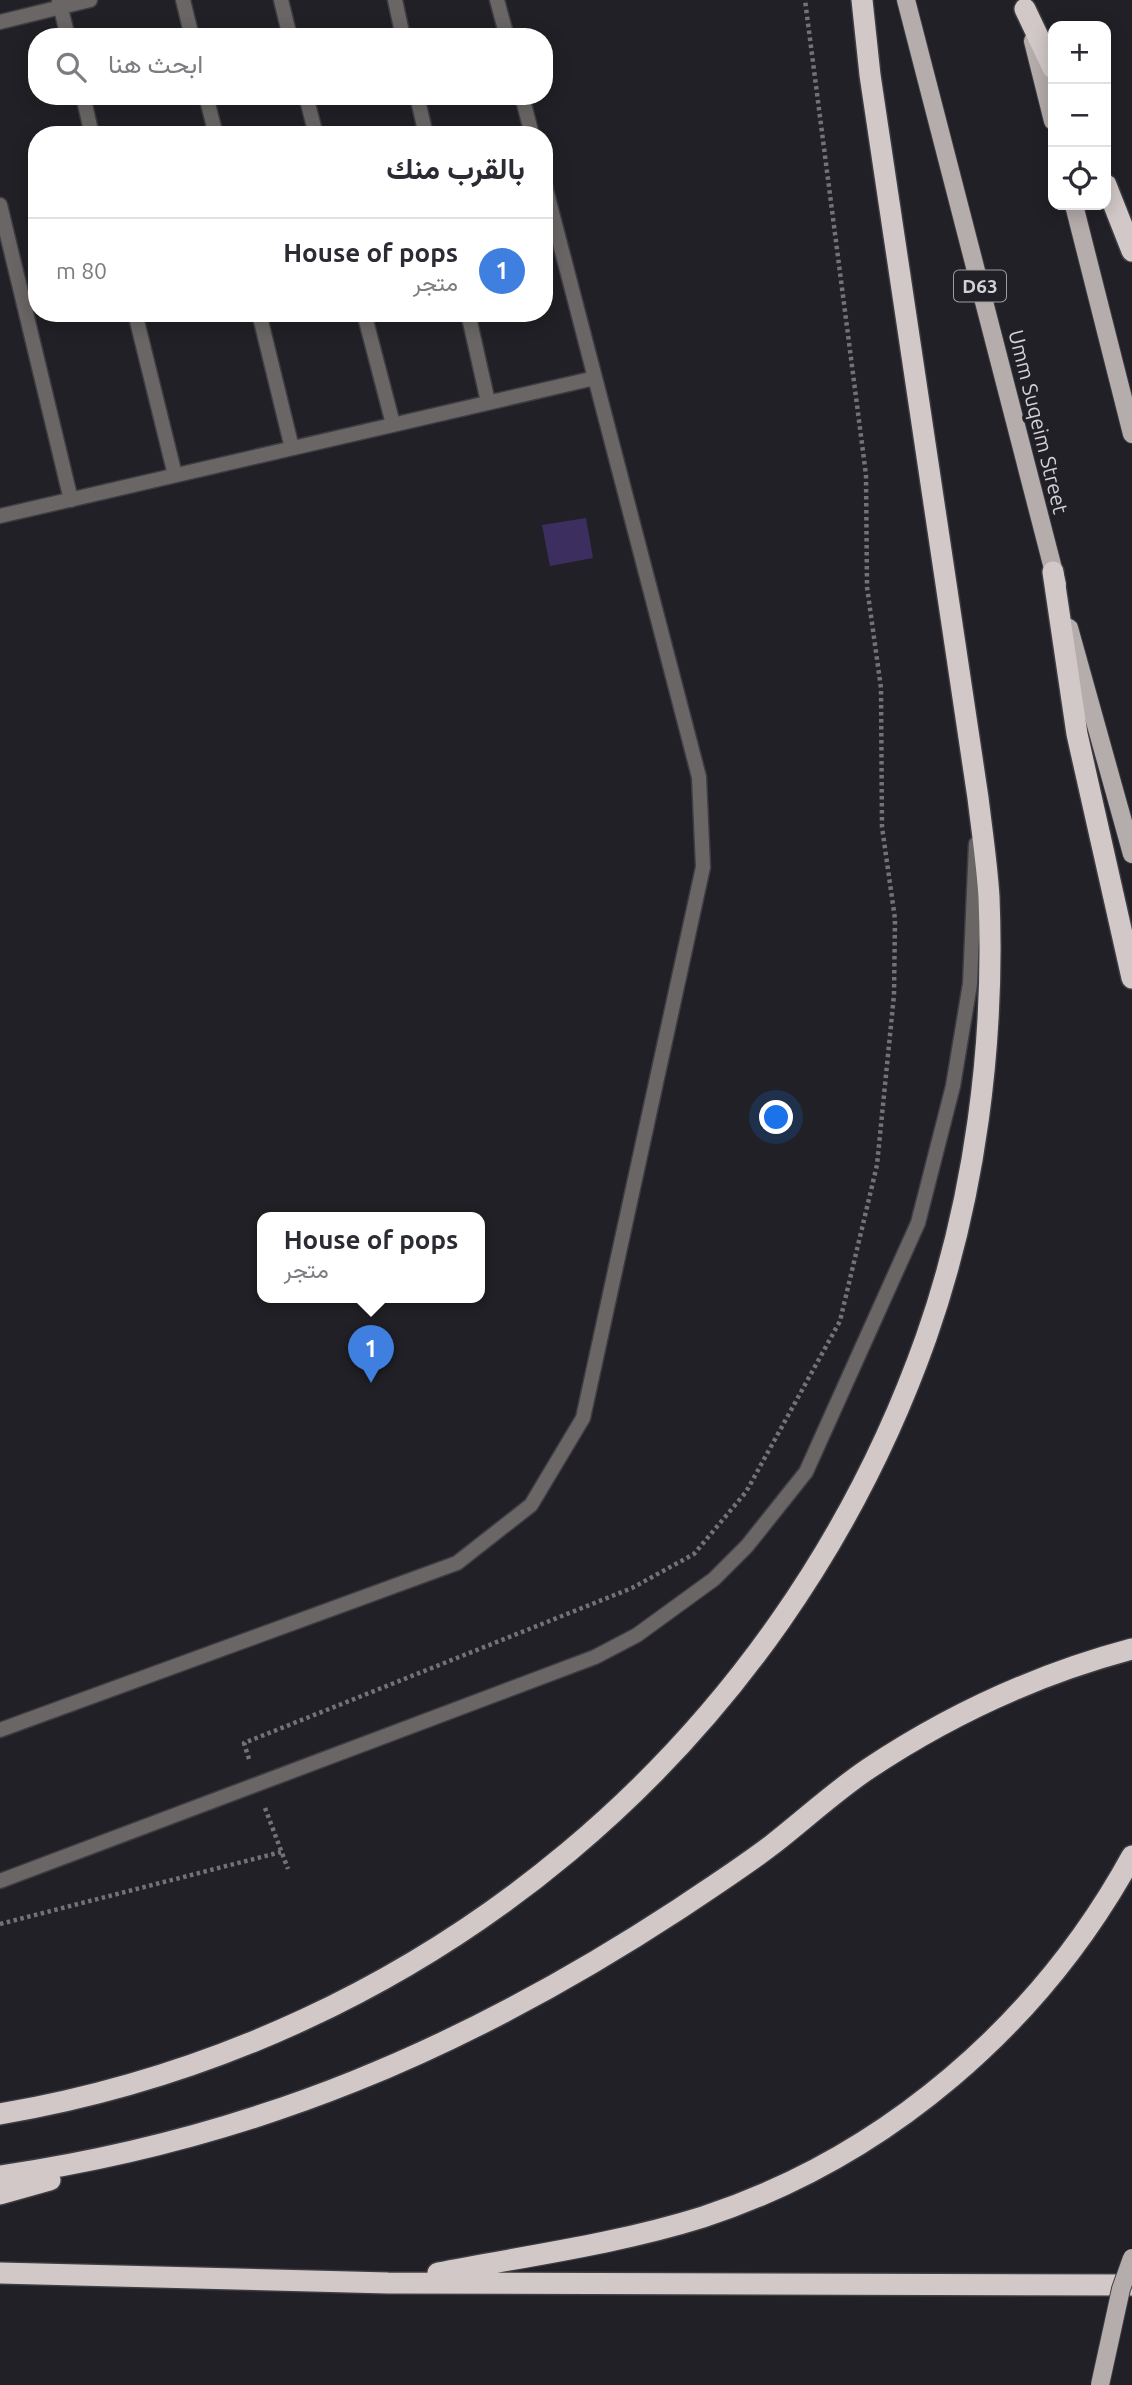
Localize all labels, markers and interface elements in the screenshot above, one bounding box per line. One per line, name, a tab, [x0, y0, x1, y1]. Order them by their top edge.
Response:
map controls	[1048, 21, 1111, 210]
button: +	[1048, 21, 1111, 84]
search box	[28, 28, 553, 105]
icon: search	[52, 48, 90, 86]
text: ابحث هنا	[108, 49, 203, 78]
button: −	[1048, 84, 1111, 147]
button: locate	[1048, 147, 1111, 210]
text: بالقرب منك	[386, 151, 525, 185]
text: House of pops	[283, 238, 458, 267]
text: 80 m	[56, 258, 107, 283]
text: 1	[496, 258, 509, 283]
text: متجر	[413, 270, 458, 295]
road number: D63	[954, 270, 1006, 302]
street label: Umm Suqeim Street	[1004, 327, 1073, 516]
your location	[759, 1100, 793, 1134]
popup	[257, 1212, 485, 1303]
text: House of pops	[284, 1225, 458, 1254]
text: متجر	[284, 1257, 329, 1282]
pin: 1	[348, 1325, 394, 1383]

